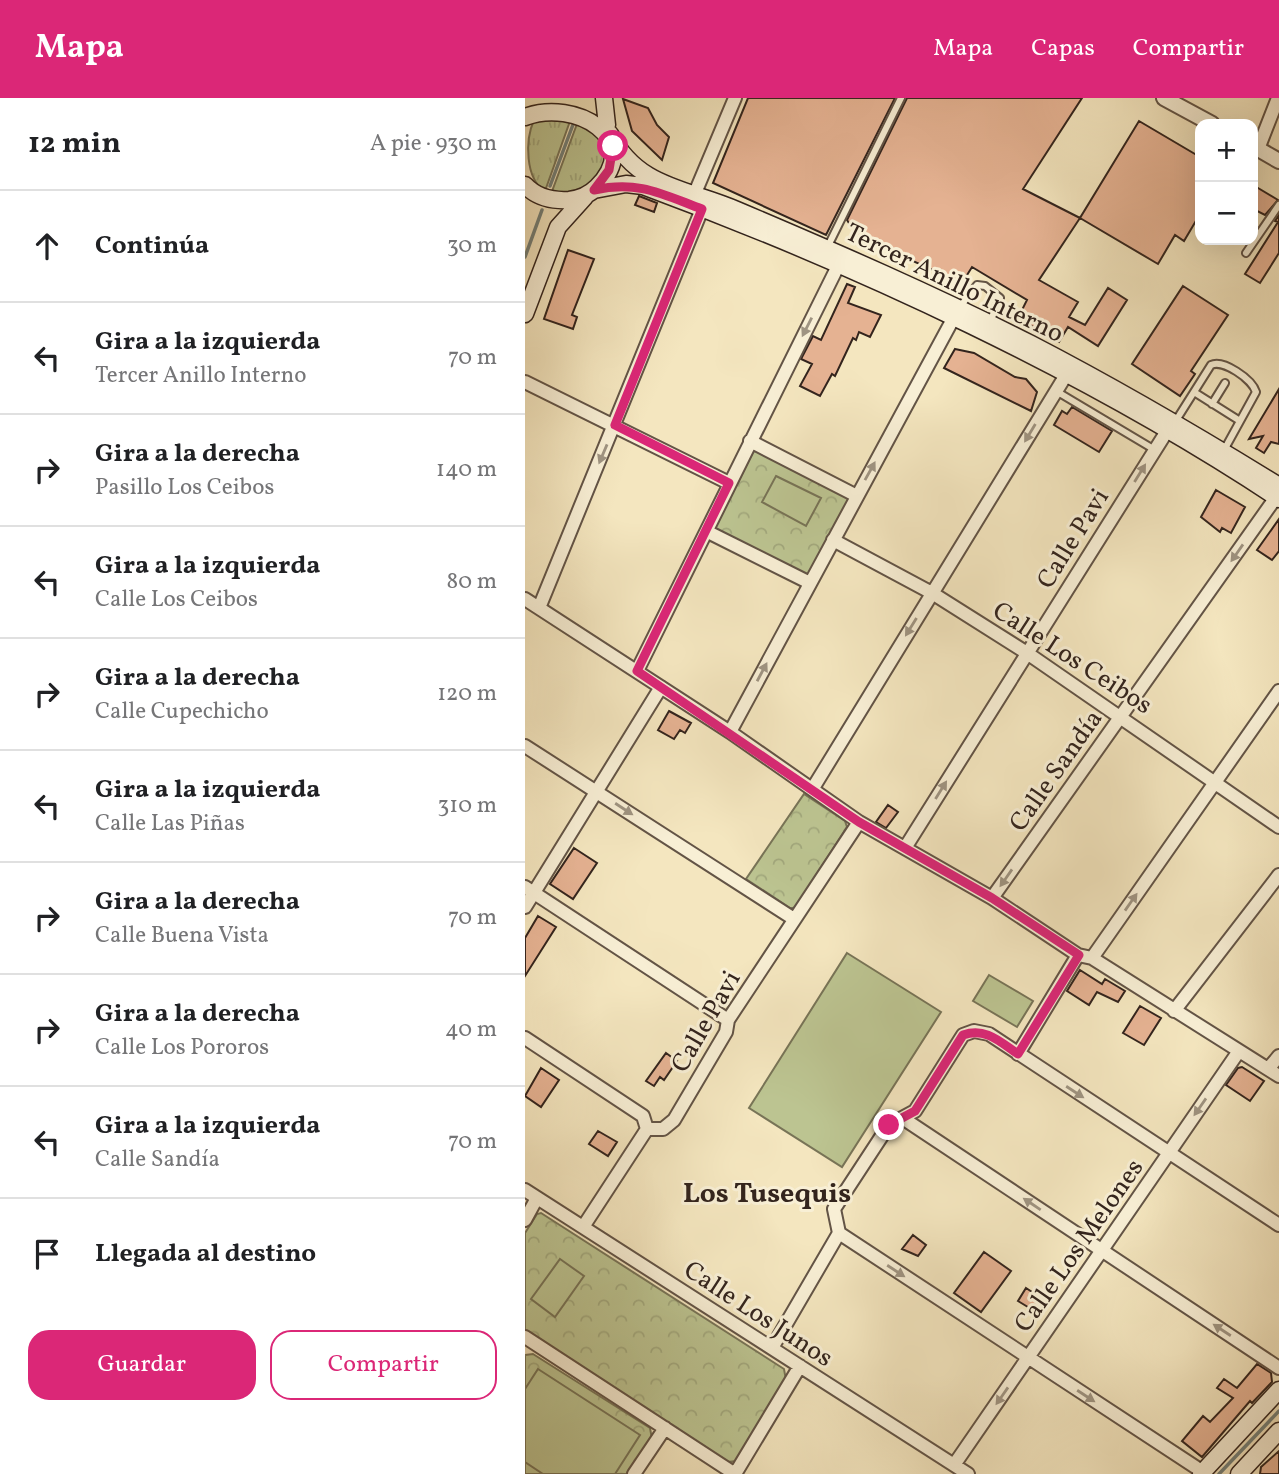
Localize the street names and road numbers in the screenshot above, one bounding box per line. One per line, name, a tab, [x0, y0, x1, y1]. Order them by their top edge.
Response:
street label: Tercer Anillo Interno	[839, 215, 1069, 352]
street label: Calle Pavi	[1029, 482, 1119, 596]
street label: Calle Los Ceibos	[985, 593, 1159, 724]
street label: Calle Sandía	[1001, 703, 1112, 839]
street label: Calle Pavi	[663, 965, 750, 1079]
street label: Calle Los Melones	[1006, 1152, 1153, 1340]
street label: Calle Los Junos	[676, 1253, 840, 1376]

